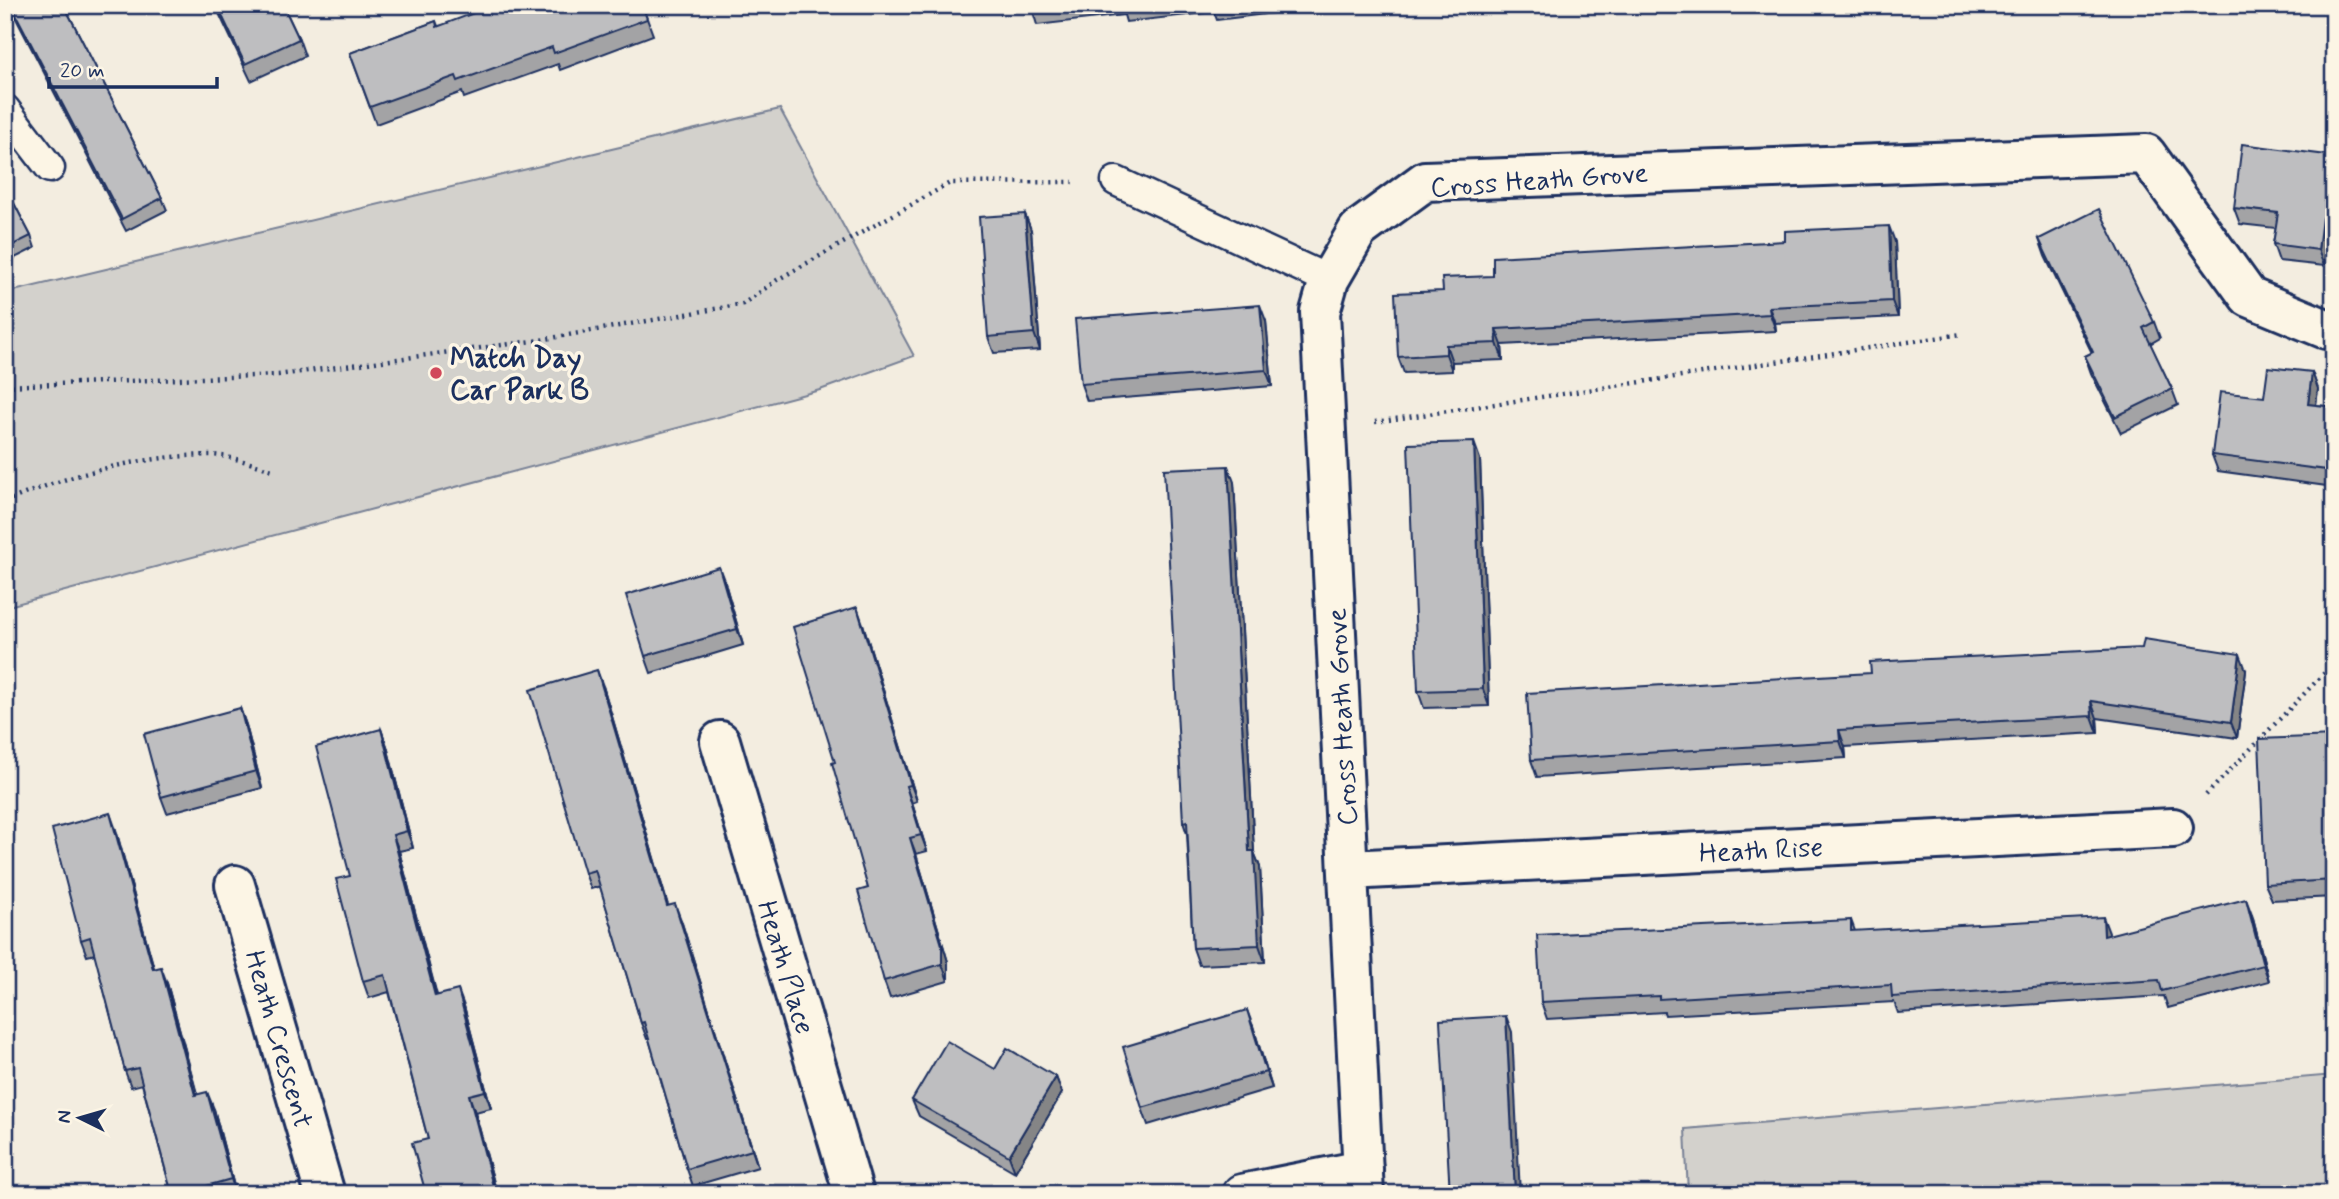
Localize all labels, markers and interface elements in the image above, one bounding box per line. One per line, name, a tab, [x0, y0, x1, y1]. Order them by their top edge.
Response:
scale bar	[49, 46, 217, 90]
text: 20 m	[60, 57, 105, 85]
street label: Cross Heath Grove	[1429, 155, 1649, 208]
place label: Match Day Car Park B	[450, 341, 590, 410]
marker: Match Day Car Park B	[428, 365, 444, 381]
street label: Cross Heath Grove	[1319, 607, 1368, 827]
street label: Heath Rise	[1698, 830, 1824, 873]
street label: Heath Place	[747, 896, 822, 1039]
street label: Heath Crescent	[235, 946, 321, 1133]
north arrow	[46, 1084, 116, 1154]
text: N	[52, 1109, 78, 1124]

